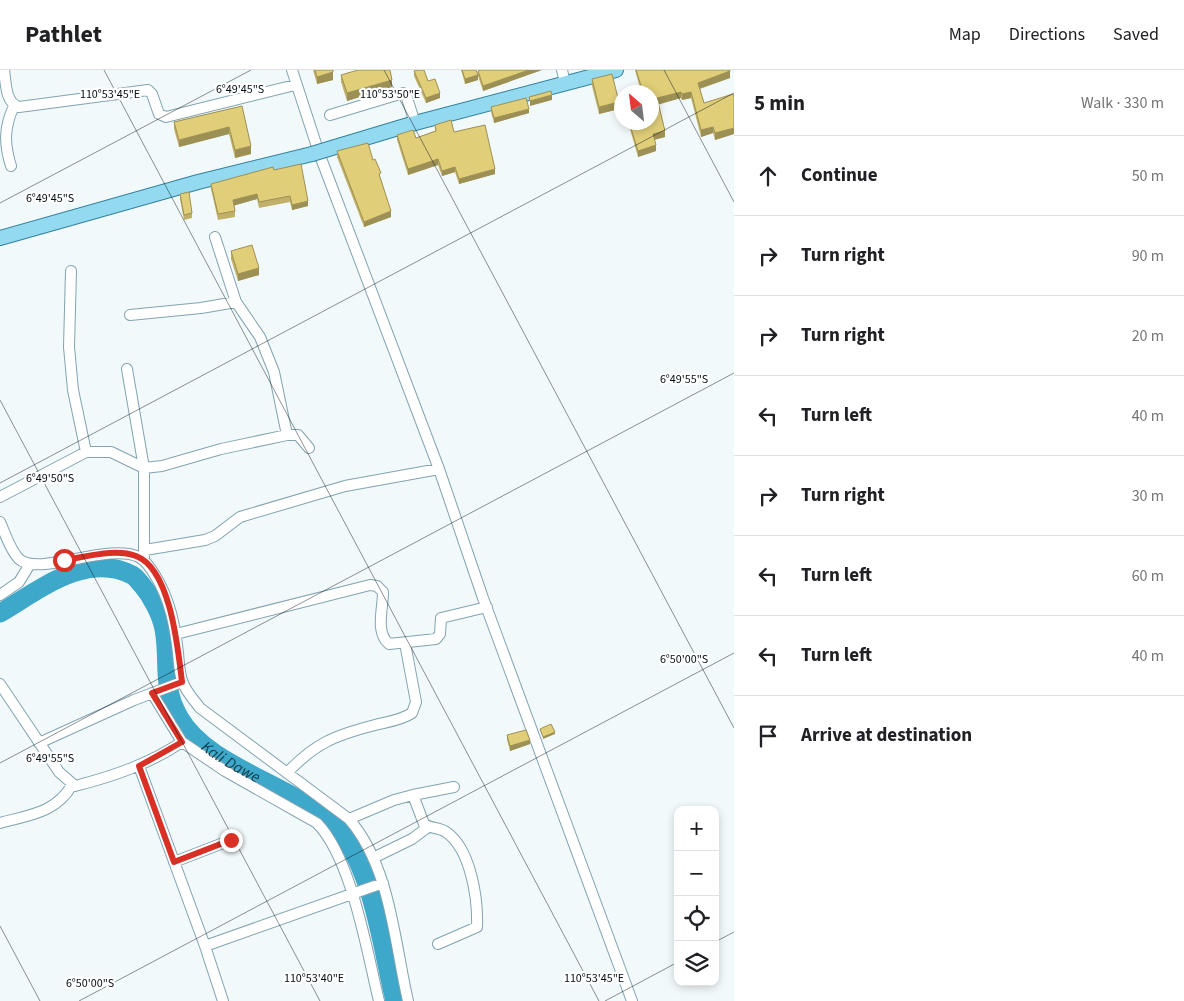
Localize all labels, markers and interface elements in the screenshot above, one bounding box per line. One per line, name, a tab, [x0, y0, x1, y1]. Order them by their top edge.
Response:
text: Pathlet	[25, 17, 102, 52]
text: Map	[949, 22, 981, 47]
text: Directions	[1009, 22, 1085, 47]
text: Saved	[1113, 22, 1159, 47]
text: 6°49'45"S	[216, 81, 264, 98]
north arrow	[614, 85, 659, 130]
text: 110°53'45"E	[80, 86, 140, 103]
text: 110°53'50"E	[360, 86, 420, 103]
text: 5 min	[754, 88, 805, 118]
text: Walk · 330 m	[1081, 92, 1164, 114]
icon: ahead	[754, 162, 782, 190]
text: Continue	[801, 162, 878, 189]
text: 50 m	[1132, 165, 1164, 187]
text: 6°49'45"S	[26, 190, 74, 207]
icon: right	[754, 242, 782, 270]
text: Turn right	[801, 242, 885, 269]
text: 90 m	[1132, 245, 1164, 267]
icon: right	[754, 322, 782, 350]
text: Turn right	[801, 322, 885, 349]
text: 20 m	[1132, 325, 1164, 347]
text: 6°49'55"S	[660, 371, 708, 388]
icon: left	[754, 402, 782, 430]
text: Turn left	[801, 402, 872, 429]
text: 40 m	[1132, 405, 1164, 427]
text: 6°49'50"S	[26, 470, 74, 487]
icon: right	[754, 482, 782, 510]
text: Turn right	[801, 482, 885, 509]
text: 30 m	[1132, 485, 1164, 507]
route start	[53, 549, 76, 572]
icon: left	[754, 562, 782, 590]
text: Turn left	[801, 562, 872, 589]
text: 60 m	[1132, 565, 1164, 587]
icon: left	[754, 642, 782, 670]
text: Turn left	[801, 642, 872, 669]
text: 40 m	[1132, 645, 1164, 667]
text: 6°50'00"S	[660, 651, 708, 668]
icon: arrive	[754, 722, 782, 750]
text: Arrive at destination	[801, 722, 972, 749]
water label: Kali Dawe	[196, 736, 264, 788]
text: 6°49'55"S	[26, 750, 74, 767]
map controls	[674, 806, 719, 986]
button: +	[674, 806, 719, 851]
route end	[220, 829, 243, 852]
button: −	[674, 851, 719, 896]
button: locate	[674, 896, 719, 941]
button: layers	[674, 941, 719, 986]
text: 110°53'40"E	[284, 970, 344, 987]
text: 110°53'45"E	[564, 970, 624, 987]
text: 6°50'00"S	[66, 975, 114, 992]

